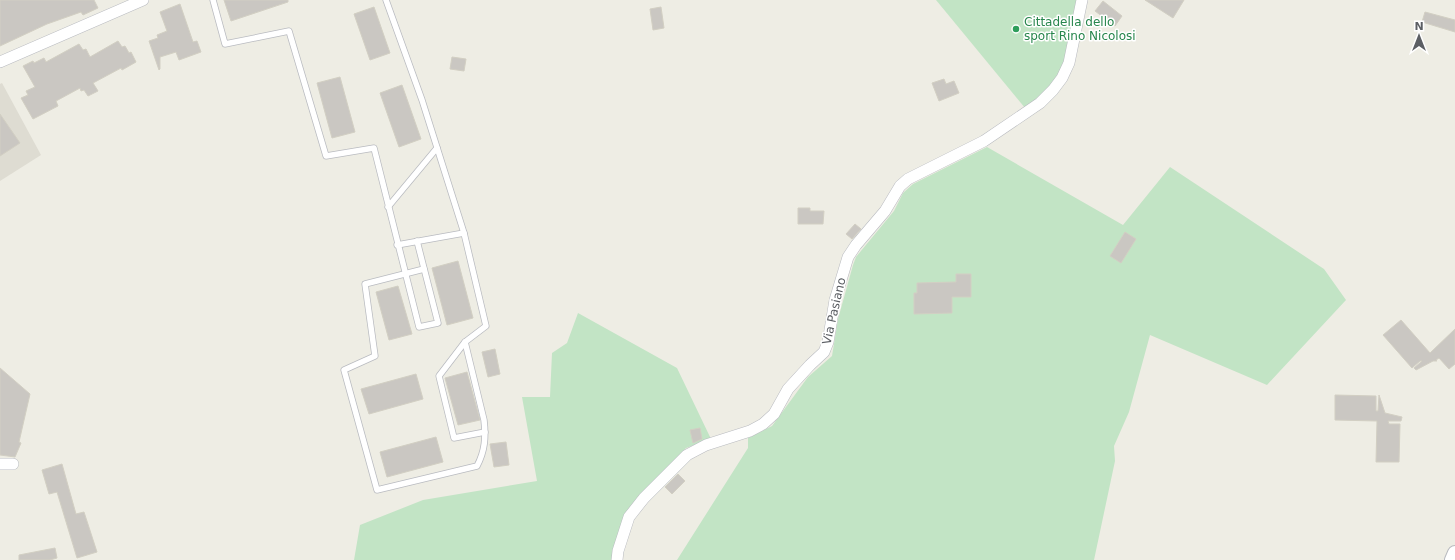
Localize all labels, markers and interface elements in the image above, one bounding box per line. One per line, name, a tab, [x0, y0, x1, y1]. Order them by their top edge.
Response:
place label: Cittadella dello sport Rino Nicolosi	[1024, 15, 1136, 43]
north arrow	[1399, 16, 1439, 56]
text: N	[1414, 20, 1424, 33]
marker: Cittadella dello sport Rino Nicolosi	[1011, 24, 1021, 34]
street label: Via Pasiano	[819, 276, 849, 346]

